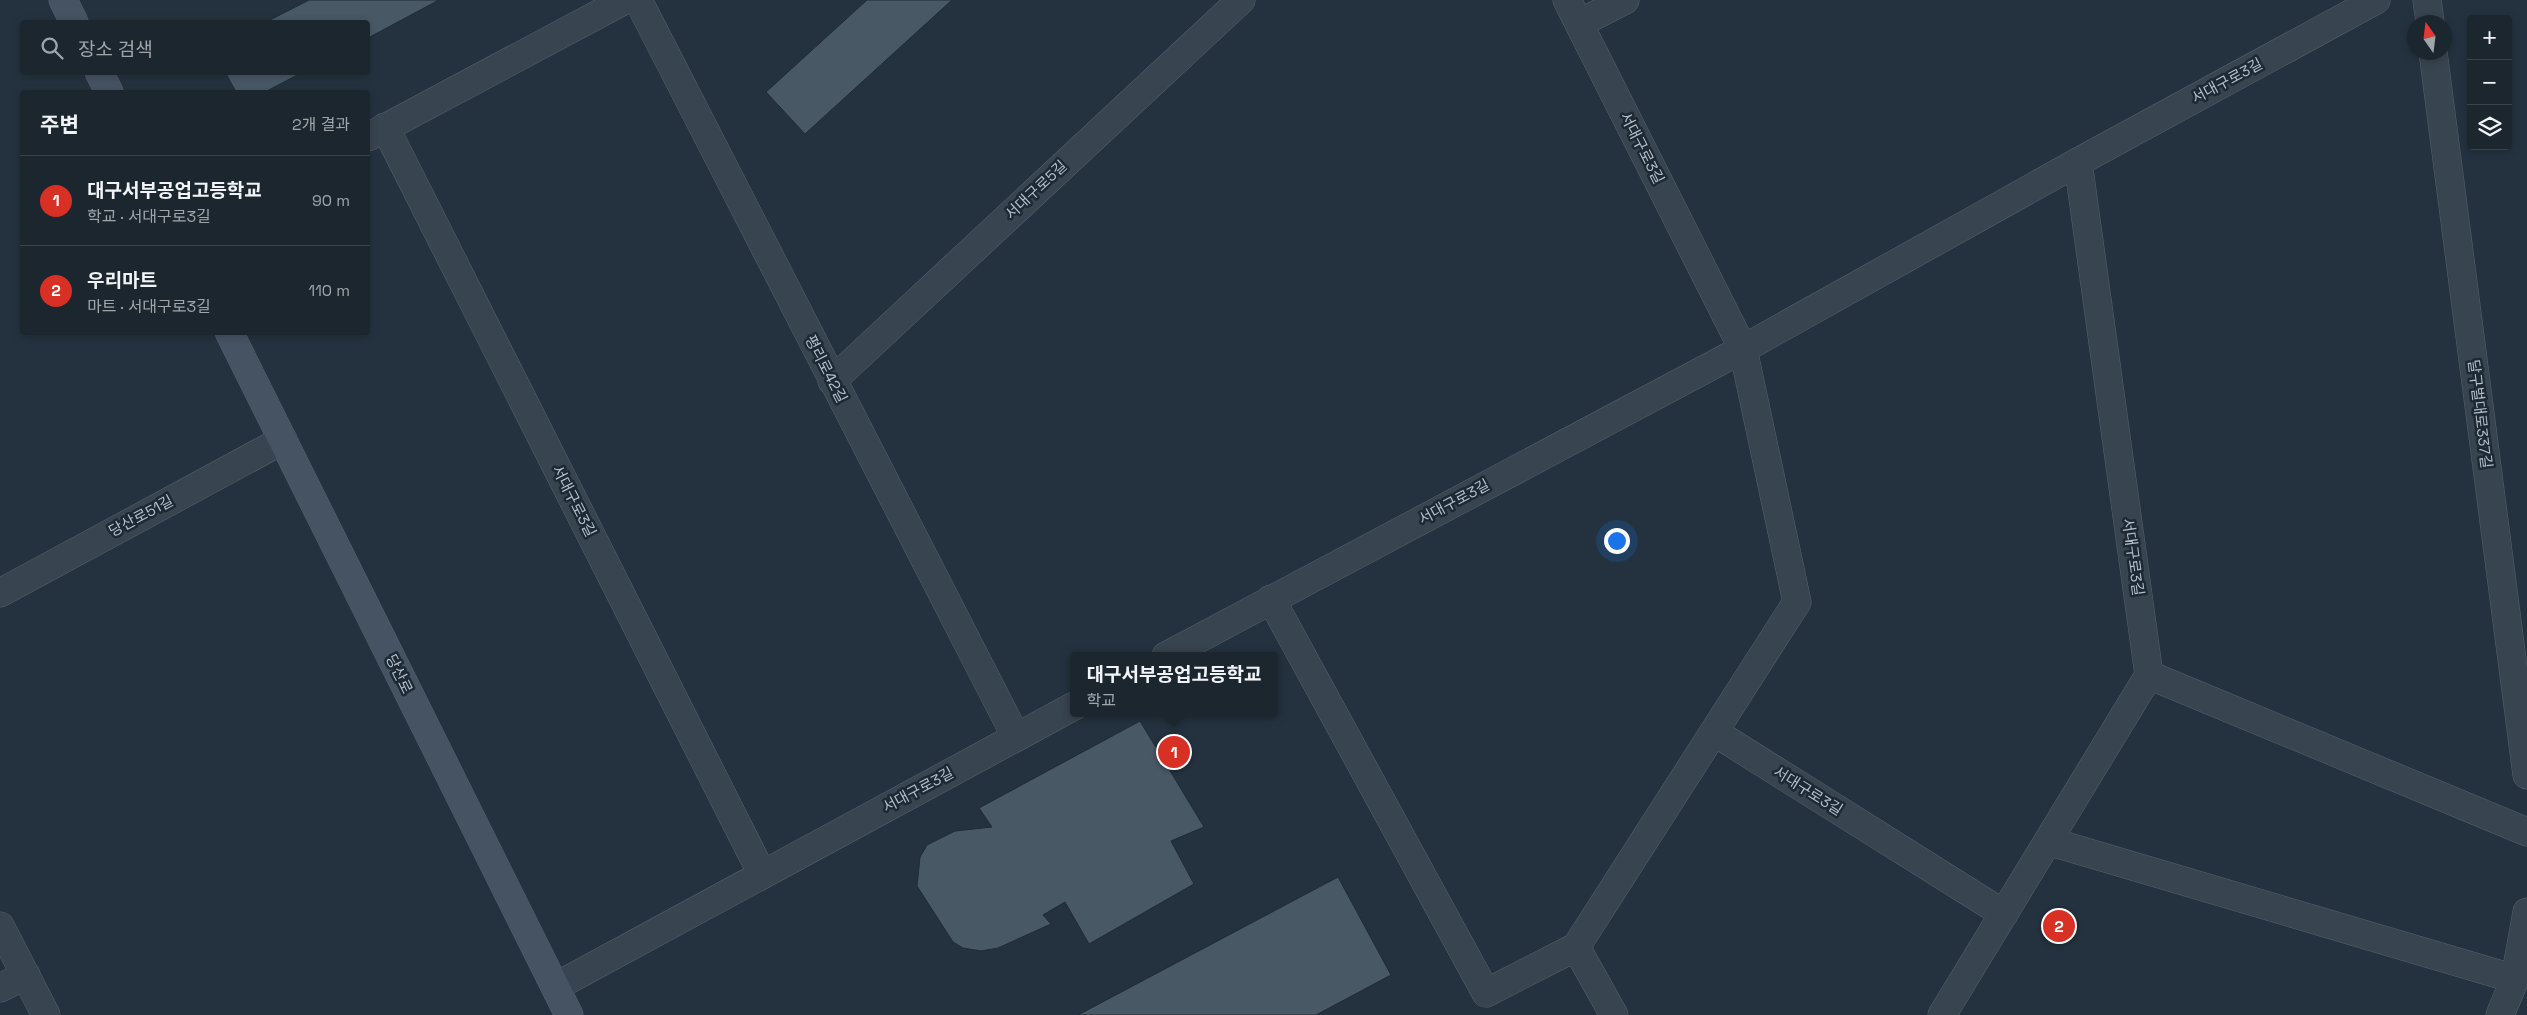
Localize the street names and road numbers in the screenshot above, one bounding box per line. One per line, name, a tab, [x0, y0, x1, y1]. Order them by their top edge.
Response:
street label: 서대구로3길	[2188, 54, 2266, 107]
street label: 서대구로3길	[1616, 109, 1669, 187]
street label: 서대구로5길	[1001, 156, 1071, 223]
street label: 평리로42길	[801, 332, 852, 406]
street label: 달구벌대로337길	[2464, 358, 2497, 469]
street label: 서대구로3길	[548, 462, 601, 540]
street label: 서대구로3길	[1415, 475, 1493, 528]
street label: 당산로51길	[105, 491, 176, 540]
street label: 서대구로3길	[2119, 517, 2148, 597]
street label: 당산로	[382, 651, 417, 697]
street label: 서대구로3길	[1770, 762, 1846, 819]
street label: 서대구로3길	[879, 763, 957, 816]

